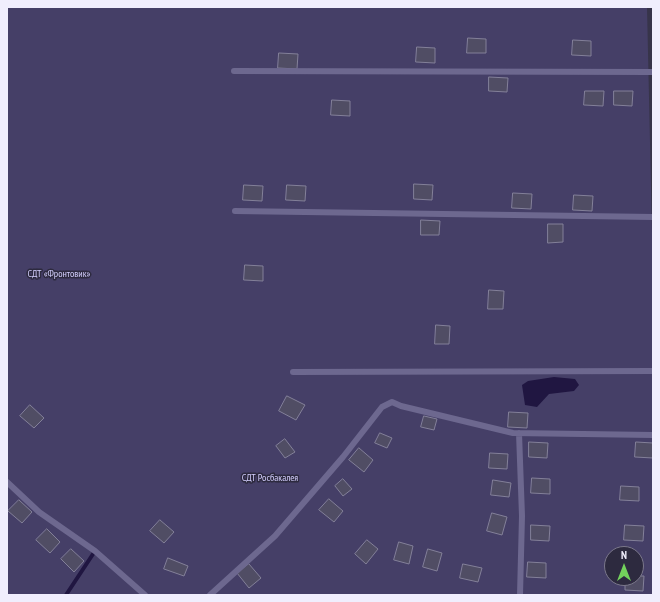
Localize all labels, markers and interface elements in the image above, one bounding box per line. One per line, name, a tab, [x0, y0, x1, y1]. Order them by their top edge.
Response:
park label: СДТ «Фронтовик»	[28, 268, 90, 280]
park label: СДТ Росбакалея	[242, 472, 298, 484]
north arrow	[604, 546, 644, 586]
text: N	[621, 548, 627, 562]

